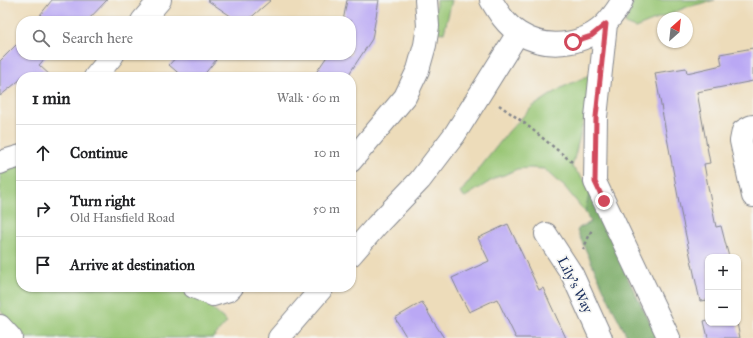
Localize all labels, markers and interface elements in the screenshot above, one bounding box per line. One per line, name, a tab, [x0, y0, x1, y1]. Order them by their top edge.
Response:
north arrow	[657, 12, 693, 48]
search box	[16, 16, 356, 60]
icon: search	[30, 27, 52, 49]
text: Search here	[62, 29, 133, 47]
route start	[564, 33, 582, 51]
text: 1 min	[32, 88, 71, 109]
text: Walk · 60 m	[277, 90, 340, 106]
icon: ahead	[32, 142, 54, 164]
text: Continue	[70, 144, 128, 162]
text: 10 m	[314, 145, 340, 161]
text: Turn right	[70, 192, 135, 210]
route end	[595, 192, 613, 210]
icon: right	[32, 198, 54, 220]
text: 50 m	[313, 201, 340, 217]
text: Old Hansfield Road	[70, 210, 175, 226]
icon: arrive	[32, 254, 54, 276]
street label: Lily's Way	[554, 254, 597, 316]
map controls	[705, 254, 741, 326]
button: +	[705, 254, 741, 290]
text: Arrive at destination	[70, 256, 195, 274]
button: −	[705, 290, 741, 326]

